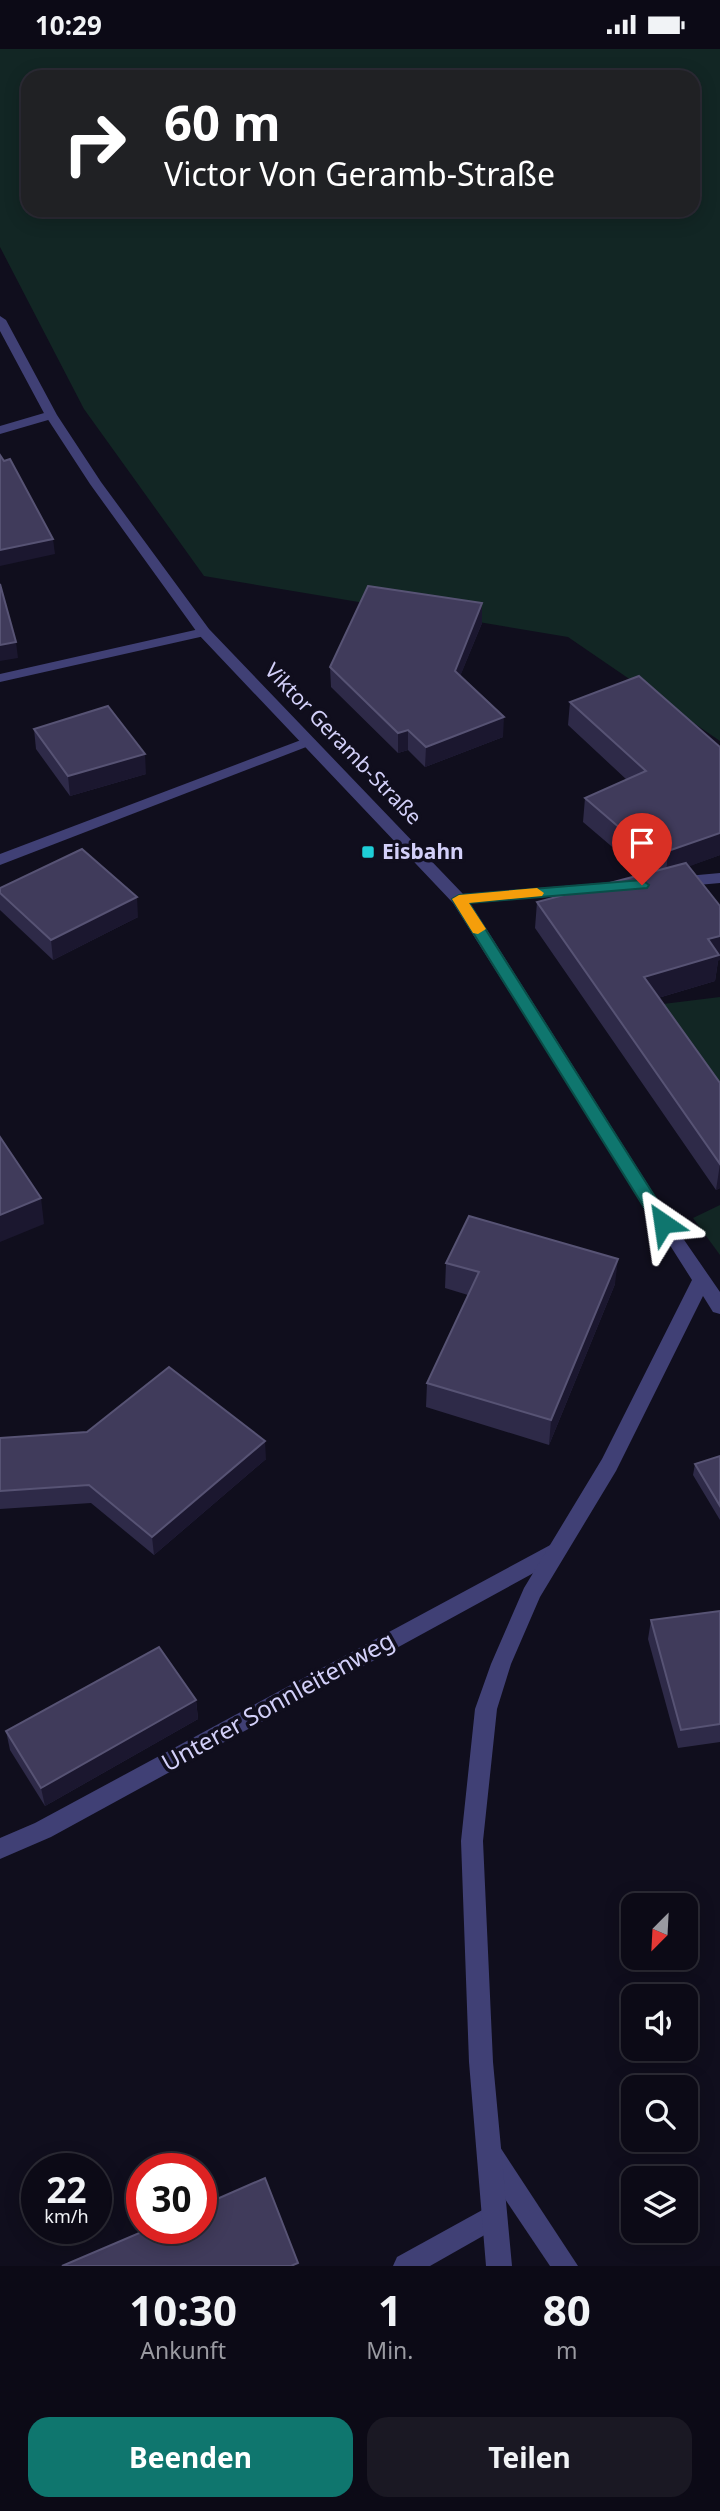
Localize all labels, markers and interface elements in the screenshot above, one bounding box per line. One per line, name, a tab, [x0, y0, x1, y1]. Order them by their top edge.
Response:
text: 10:29	[35, 7, 102, 43]
text: 60 m	[164, 89, 281, 155]
icon: right	[49, 98, 140, 189]
text: Victor Von Geramb-Straße	[164, 152, 555, 195]
street label: Viktor Geramb-Straße	[259, 656, 428, 830]
pin	[612, 813, 672, 885]
icon: arrive	[623, 824, 661, 862]
place label: Eisbahn	[382, 837, 464, 865]
marker: Eisbahn	[360, 844, 376, 860]
position arrow	[626, 1186, 700, 1260]
street label: Unterer Sonnleitenweg	[155, 1623, 399, 1778]
north arrow	[621, 1893, 698, 1971]
map controls	[621, 1893, 698, 2243]
button: sound	[621, 1984, 698, 2061]
button: search	[621, 2075, 698, 2152]
speed limit sign: 30	[126, 2153, 217, 2244]
text: 22	[46, 2166, 87, 2213]
button: layers	[621, 2166, 698, 2243]
text: km/h	[44, 2204, 89, 2228]
text: 10:30	[129, 2281, 237, 2338]
text: 1	[378, 2281, 402, 2338]
text: 80	[543, 2281, 591, 2338]
text: Ankunft	[140, 2334, 226, 2366]
text: Min.	[366, 2334, 414, 2366]
text: m	[556, 2334, 577, 2366]
button: Beenden	[28, 2417, 353, 2497]
button: Teilen	[367, 2417, 692, 2497]

